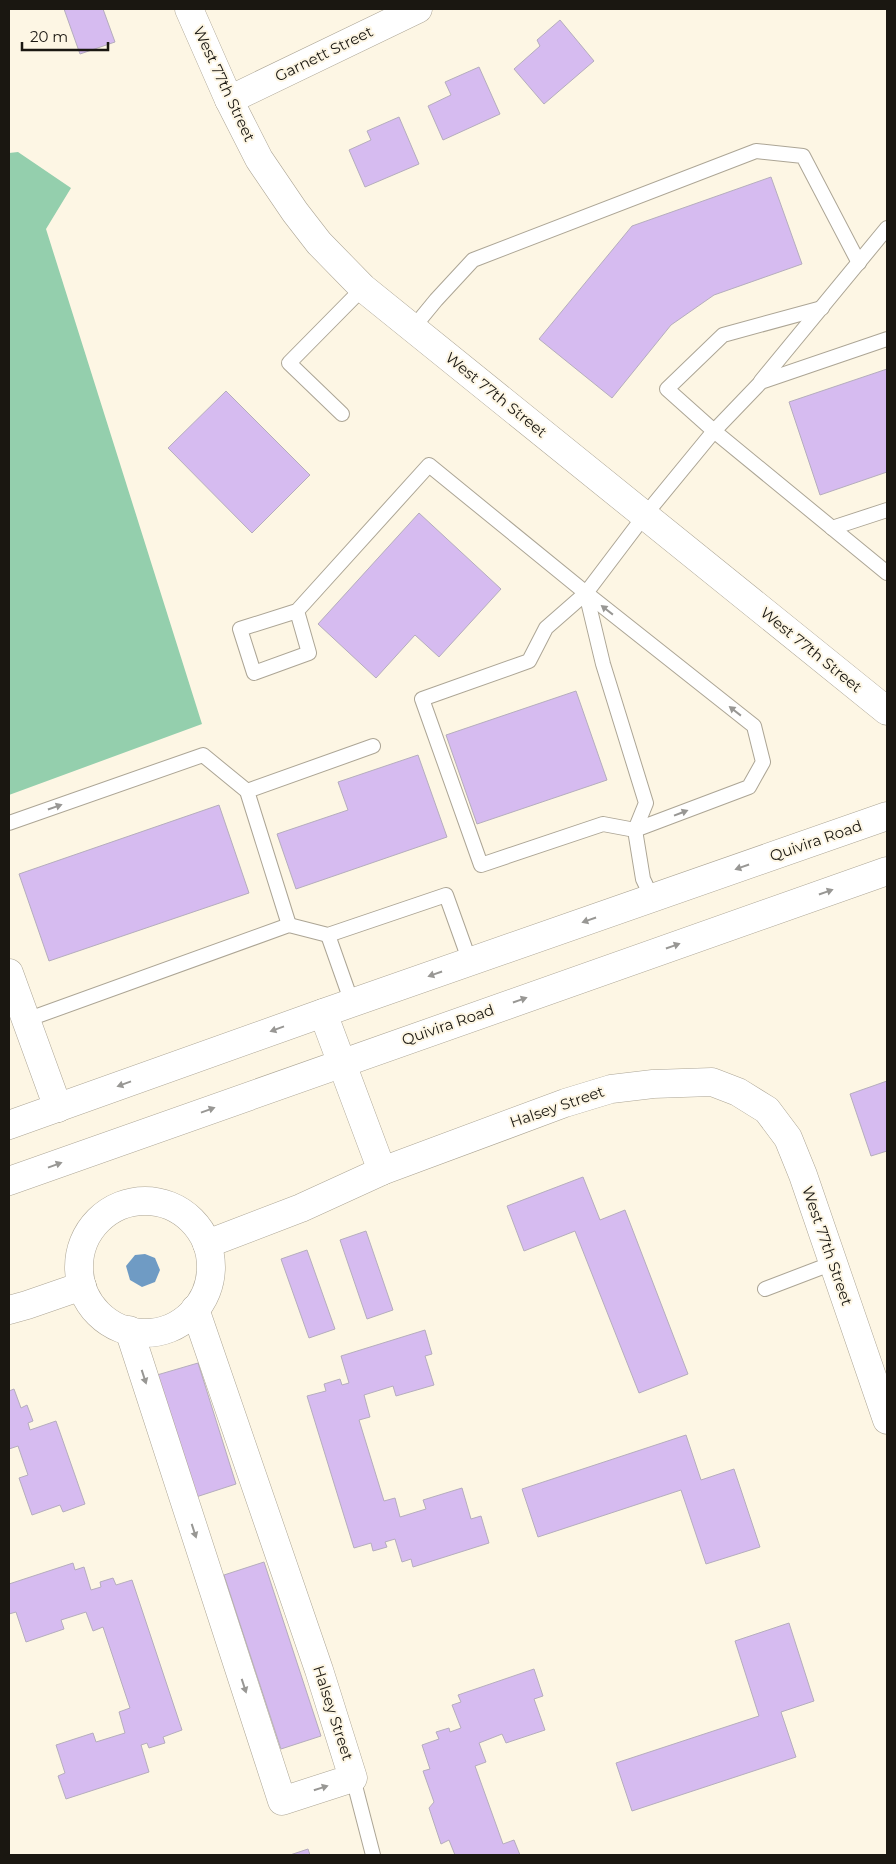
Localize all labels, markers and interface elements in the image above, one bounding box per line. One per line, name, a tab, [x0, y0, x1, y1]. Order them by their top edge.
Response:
scale bar	[22, 20, 109, 52]
street label: Garnett Street	[272, 22, 376, 85]
street label: West 77th Street	[189, 23, 260, 145]
text: 20 m	[30, 27, 68, 46]
street label: West 77th Street	[442, 348, 551, 441]
street label: West 77th Street	[757, 603, 866, 696]
one-way arrow	[601, 605, 614, 616]
one-way arrow	[728, 706, 742, 716]
one-way arrow	[48, 803, 63, 811]
one-way arrow	[673, 808, 688, 816]
street label: Quivira Road	[767, 816, 864, 865]
one-way arrow	[734, 863, 749, 871]
one-way arrow	[819, 888, 834, 896]
one-way arrow	[581, 917, 596, 925]
one-way arrow	[666, 942, 681, 950]
one-way arrow	[427, 970, 442, 978]
one-way arrow	[512, 996, 527, 1003]
street label: Quivira Road	[399, 1000, 496, 1049]
one-way arrow	[269, 1025, 284, 1033]
one-way arrow	[116, 1080, 131, 1088]
street label: Halsey Street	[507, 1081, 607, 1132]
one-way arrow	[200, 1106, 215, 1113]
one-way arrow	[47, 1161, 62, 1168]
street label: West 77th Street	[798, 1184, 857, 1308]
one-way arrow	[140, 1369, 148, 1384]
one-way arrow	[191, 1524, 198, 1539]
street label: Halsey Street	[309, 1663, 358, 1763]
one-way arrow	[241, 1678, 249, 1693]
one-way arrow	[314, 1784, 329, 1791]

